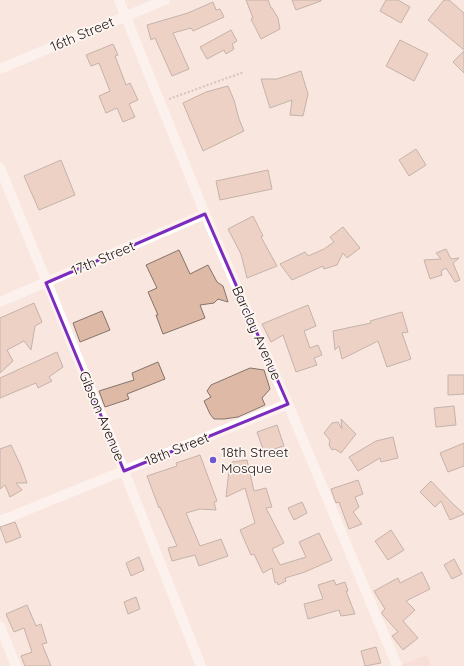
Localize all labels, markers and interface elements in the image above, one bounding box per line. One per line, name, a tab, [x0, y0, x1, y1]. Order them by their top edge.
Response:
street label: 16th Street	[47, 12, 117, 55]
street label: 17th Street	[69, 237, 138, 279]
street label: Barclay Avenue	[228, 283, 286, 383]
street label: Gibson Avenue	[75, 368, 129, 464]
street label: 18th Street	[142, 428, 212, 470]
place label: 18th Street Mosque	[221, 443, 289, 477]
marker: 18th Street Mosque	[208, 455, 218, 465]

